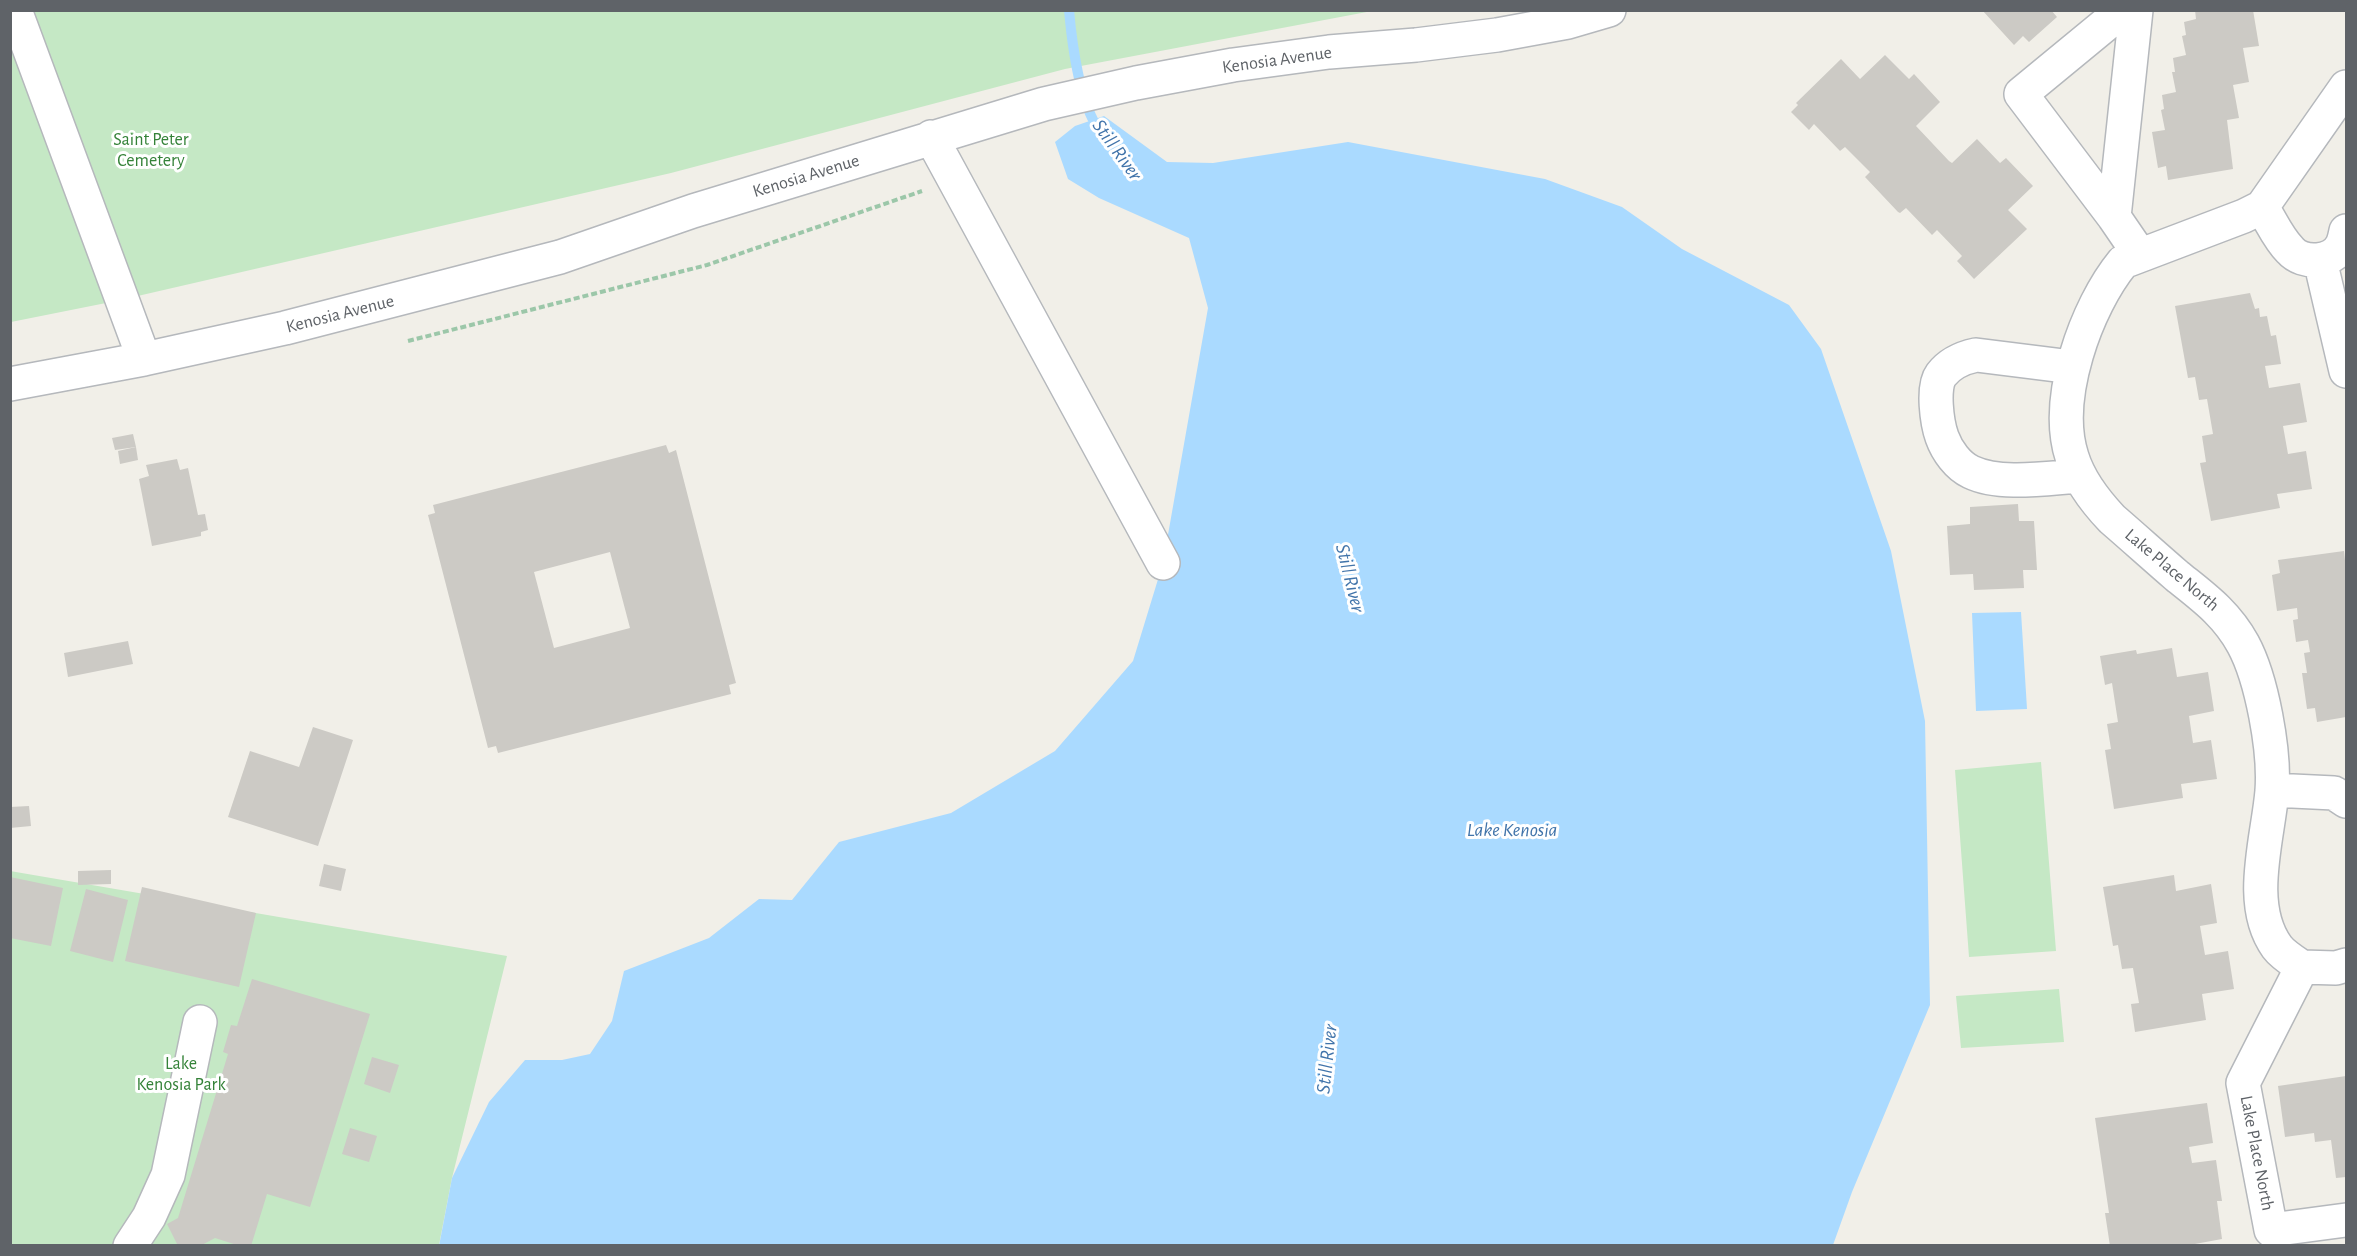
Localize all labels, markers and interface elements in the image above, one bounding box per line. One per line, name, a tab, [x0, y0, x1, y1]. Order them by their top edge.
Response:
street label: Kenosia Avenue	[1221, 42, 1333, 78]
water label: Still River	[1087, 115, 1147, 185]
park label: Saint Peter Cemetery	[113, 129, 189, 172]
street label: Kenosia Avenue	[750, 149, 862, 203]
street label: Kenosia Avenue	[284, 290, 396, 338]
street label: Lake Place North	[2120, 524, 2224, 616]
water label: Still River	[1330, 541, 1370, 615]
water label: Lake Kenosia	[1467, 818, 1557, 842]
water label: Still River	[1311, 1023, 1343, 1095]
park label: Lake Kenosia Park	[136, 1053, 226, 1096]
street label: Lake Place North	[2235, 1094, 2279, 1212]

